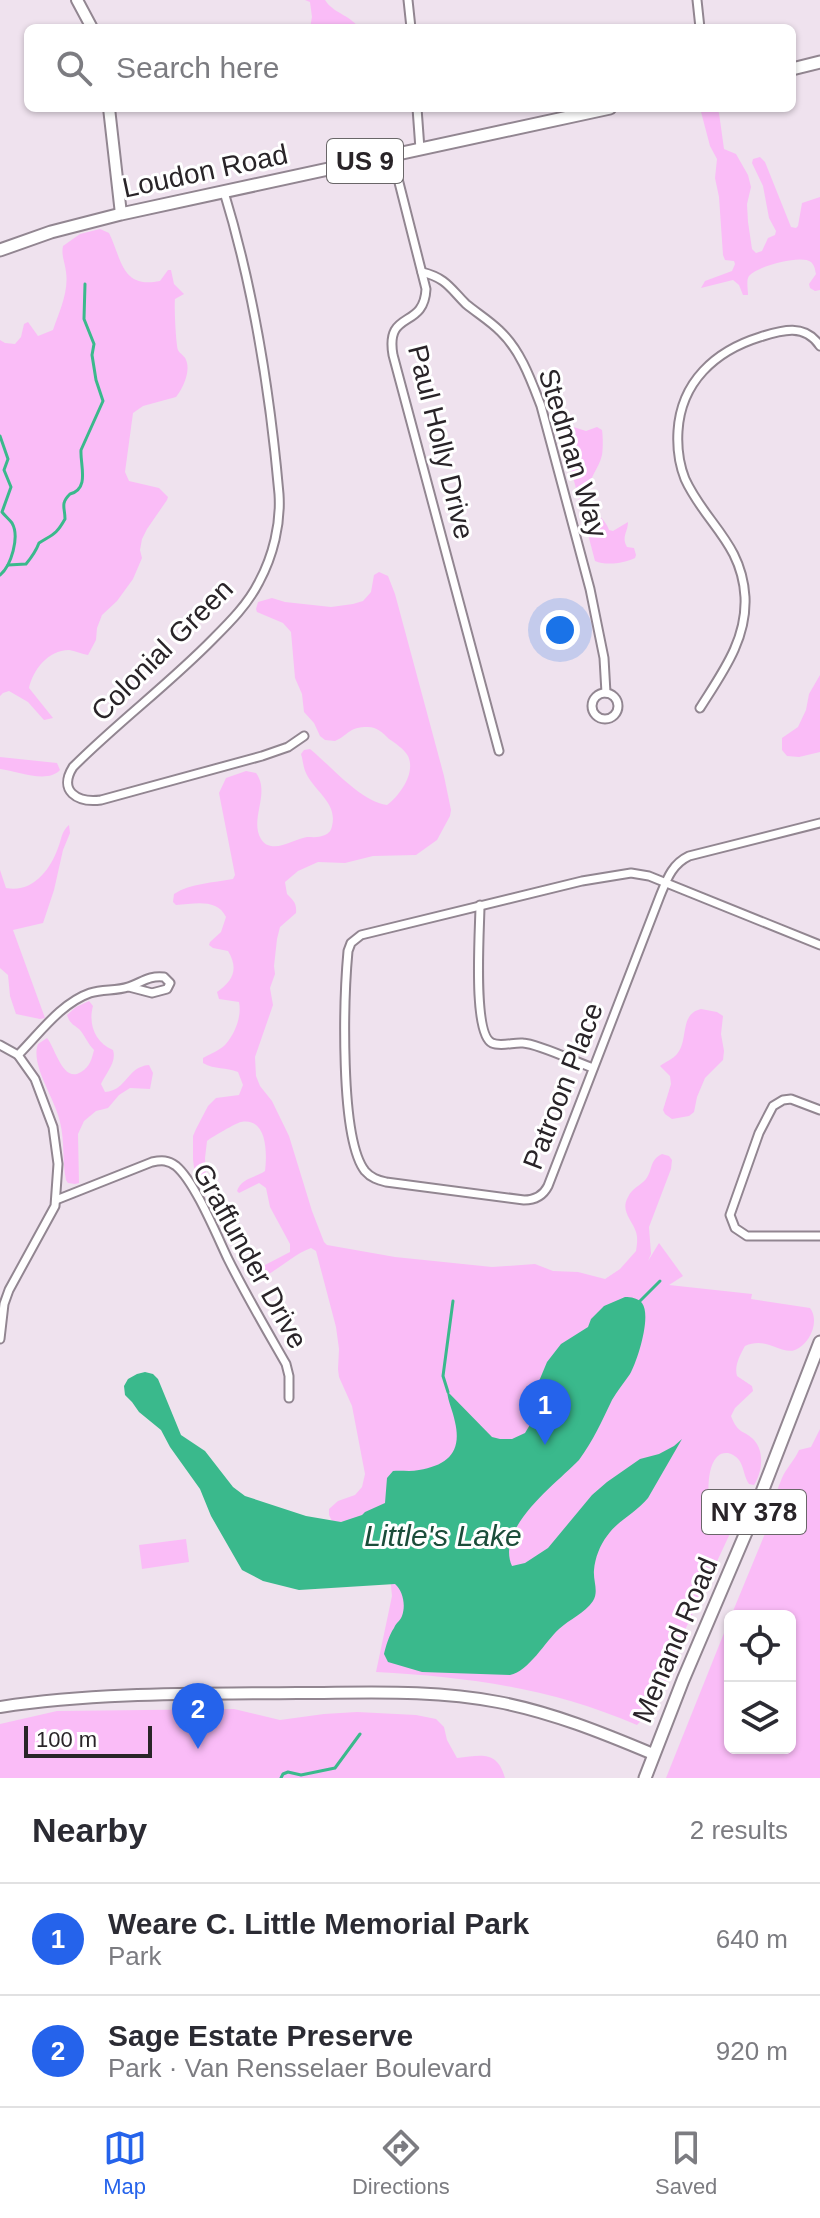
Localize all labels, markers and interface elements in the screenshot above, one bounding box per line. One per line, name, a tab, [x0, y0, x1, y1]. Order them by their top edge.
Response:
search box	[24, 24, 796, 112]
icon: search	[52, 46, 96, 90]
text: Search here	[116, 51, 279, 84]
street label: Loudon Road	[120, 138, 290, 204]
road number: US 9	[327, 139, 403, 183]
street label: Paul Holly Drive	[402, 342, 480, 542]
street label: Stedman Way	[533, 365, 613, 541]
street label: Colonial Green	[85, 573, 239, 727]
your location	[540, 610, 580, 650]
street label: Patroon Place	[517, 998, 609, 1174]
street label: Graffunder Drive	[186, 1158, 314, 1354]
pin: 1	[519, 1379, 571, 1445]
road number: NY 378	[702, 1490, 806, 1534]
water label: Little's Lake	[364, 1519, 522, 1552]
street label: Menand Road	[626, 1553, 724, 1727]
map controls	[724, 1610, 796, 1754]
button: locate	[724, 1610, 796, 1682]
button: layers	[724, 1682, 796, 1754]
pin: 2	[172, 1683, 224, 1749]
scale bar	[24, 1722, 152, 1758]
text: 100 m	[36, 1727, 97, 1752]
text: Nearby	[32, 1811, 147, 1849]
text: 2 results	[690, 1815, 788, 1845]
text: Weare C. Little Memorial Park	[108, 1907, 529, 1940]
text: 1	[51, 1924, 65, 1954]
text: 640 m	[716, 1924, 788, 1954]
text: Park	[108, 1941, 161, 1971]
text: Sage Estate Preserve	[108, 2019, 413, 2052]
text: 2	[51, 2036, 65, 2066]
text: 920 m	[716, 2036, 788, 2066]
text: Park · Van Rensselaer Boulevard	[108, 2053, 492, 2083]
tab: Map	[103, 2126, 147, 2200]
tab: Directions	[352, 2126, 450, 2200]
tab: Saved	[655, 2126, 717, 2200]

